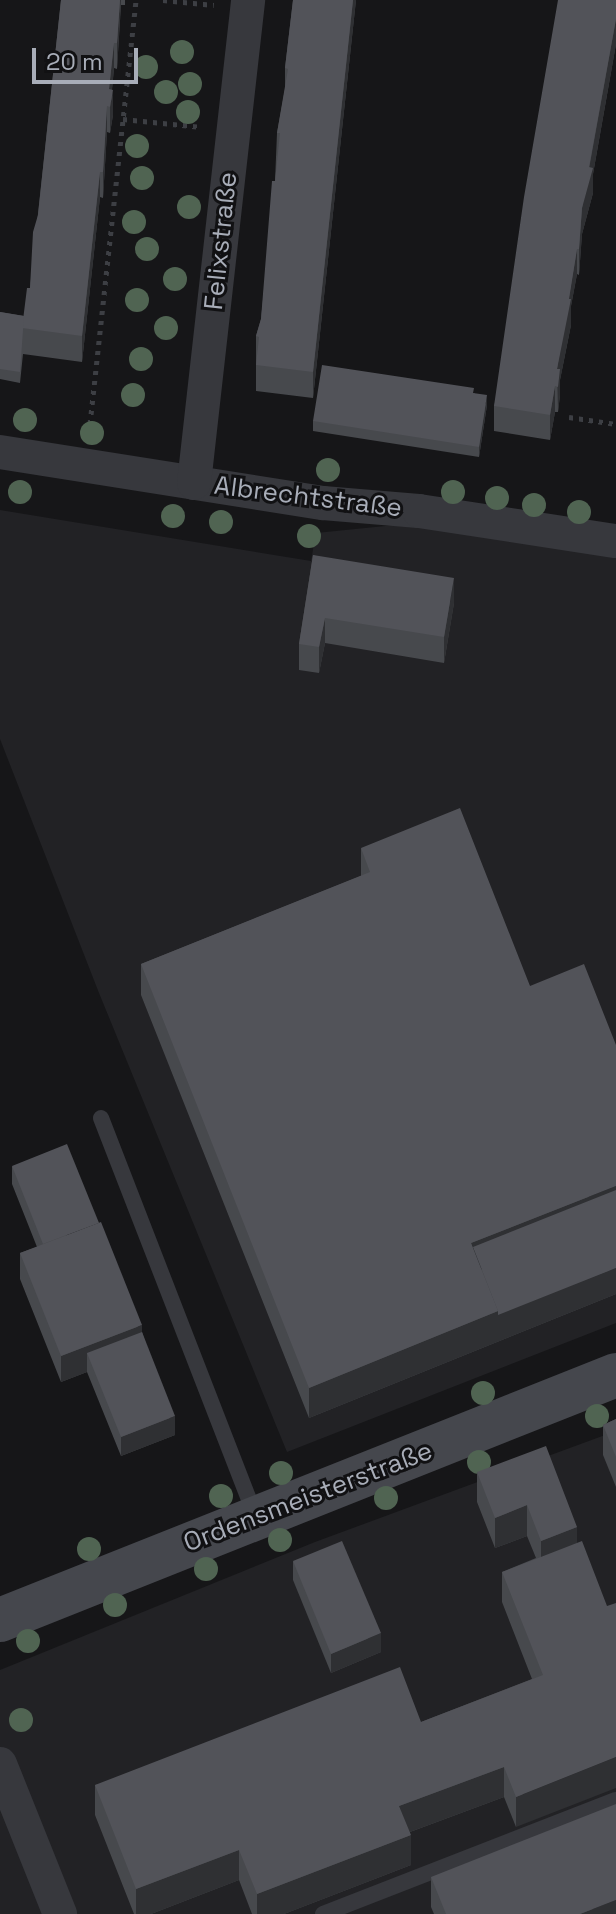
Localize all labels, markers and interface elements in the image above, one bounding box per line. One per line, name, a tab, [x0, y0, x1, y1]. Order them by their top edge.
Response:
scale bar	[36, 32, 142, 82]
text: 20 m	[46, 46, 103, 77]
street label: Felixstraße	[198, 171, 244, 311]
street label: Albrechtstraße	[212, 470, 404, 524]
street label: Ordensmeisterstraße	[179, 1435, 437, 1559]

